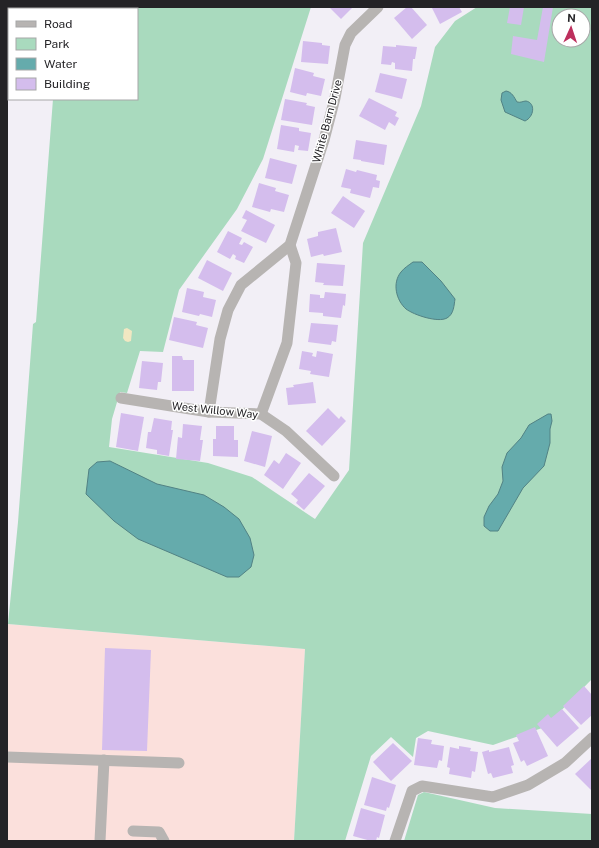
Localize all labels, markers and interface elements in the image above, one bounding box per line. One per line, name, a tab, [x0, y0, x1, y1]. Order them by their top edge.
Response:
legend	[8, 8, 138, 100]
north arrow	[551, 8, 591, 48]
text: N	[567, 12, 576, 24]
text: Road	[44, 17, 72, 31]
text: Park	[44, 37, 70, 51]
text: Water	[44, 57, 78, 71]
text: Building	[44, 77, 90, 91]
street label: White Barn Drive	[310, 78, 344, 164]
street label: West Willow Way	[171, 399, 259, 421]

